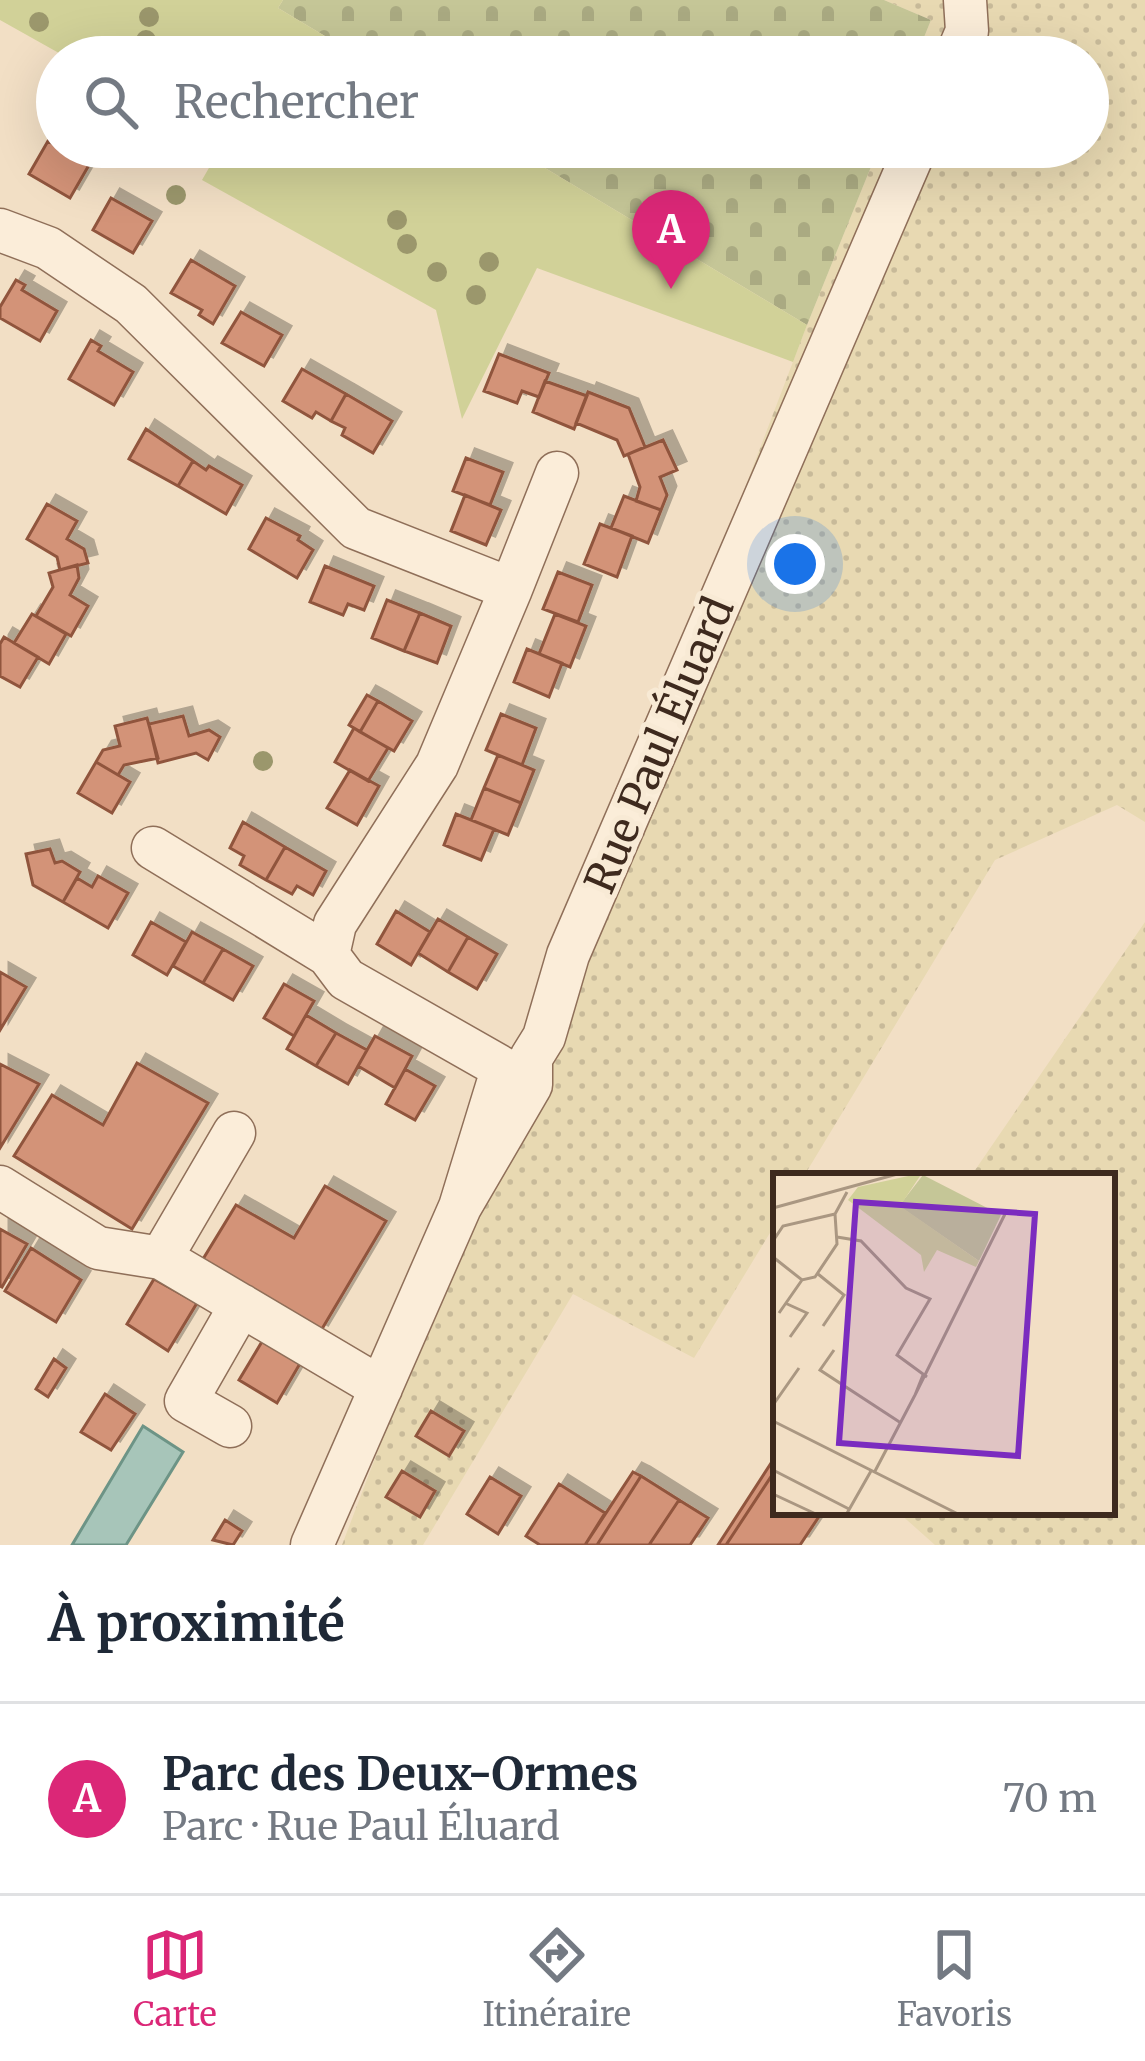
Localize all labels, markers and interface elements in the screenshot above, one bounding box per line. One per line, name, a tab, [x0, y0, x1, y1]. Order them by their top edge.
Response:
search box	[36, 36, 1109, 168]
icon: search	[78, 69, 144, 135]
text: Rechercher	[174, 74, 419, 130]
pin: A	[632, 190, 710, 289]
your location	[765, 534, 825, 594]
street label: Rue Paul Éluard	[572, 589, 745, 900]
inset map	[773, 1173, 1115, 1515]
text: À proximité	[48, 1591, 345, 1655]
text: Parc des Deux-Ormes	[162, 1746, 638, 1802]
text: A	[73, 1774, 101, 1823]
text: 70 m	[1003, 1774, 1097, 1823]
text: Parc · Rue Paul Éluard	[162, 1802, 560, 1851]
tab: Carte	[133, 1922, 217, 2035]
tab: Itinéraire	[483, 1922, 631, 2035]
tab: Favoris	[897, 1922, 1012, 2035]

